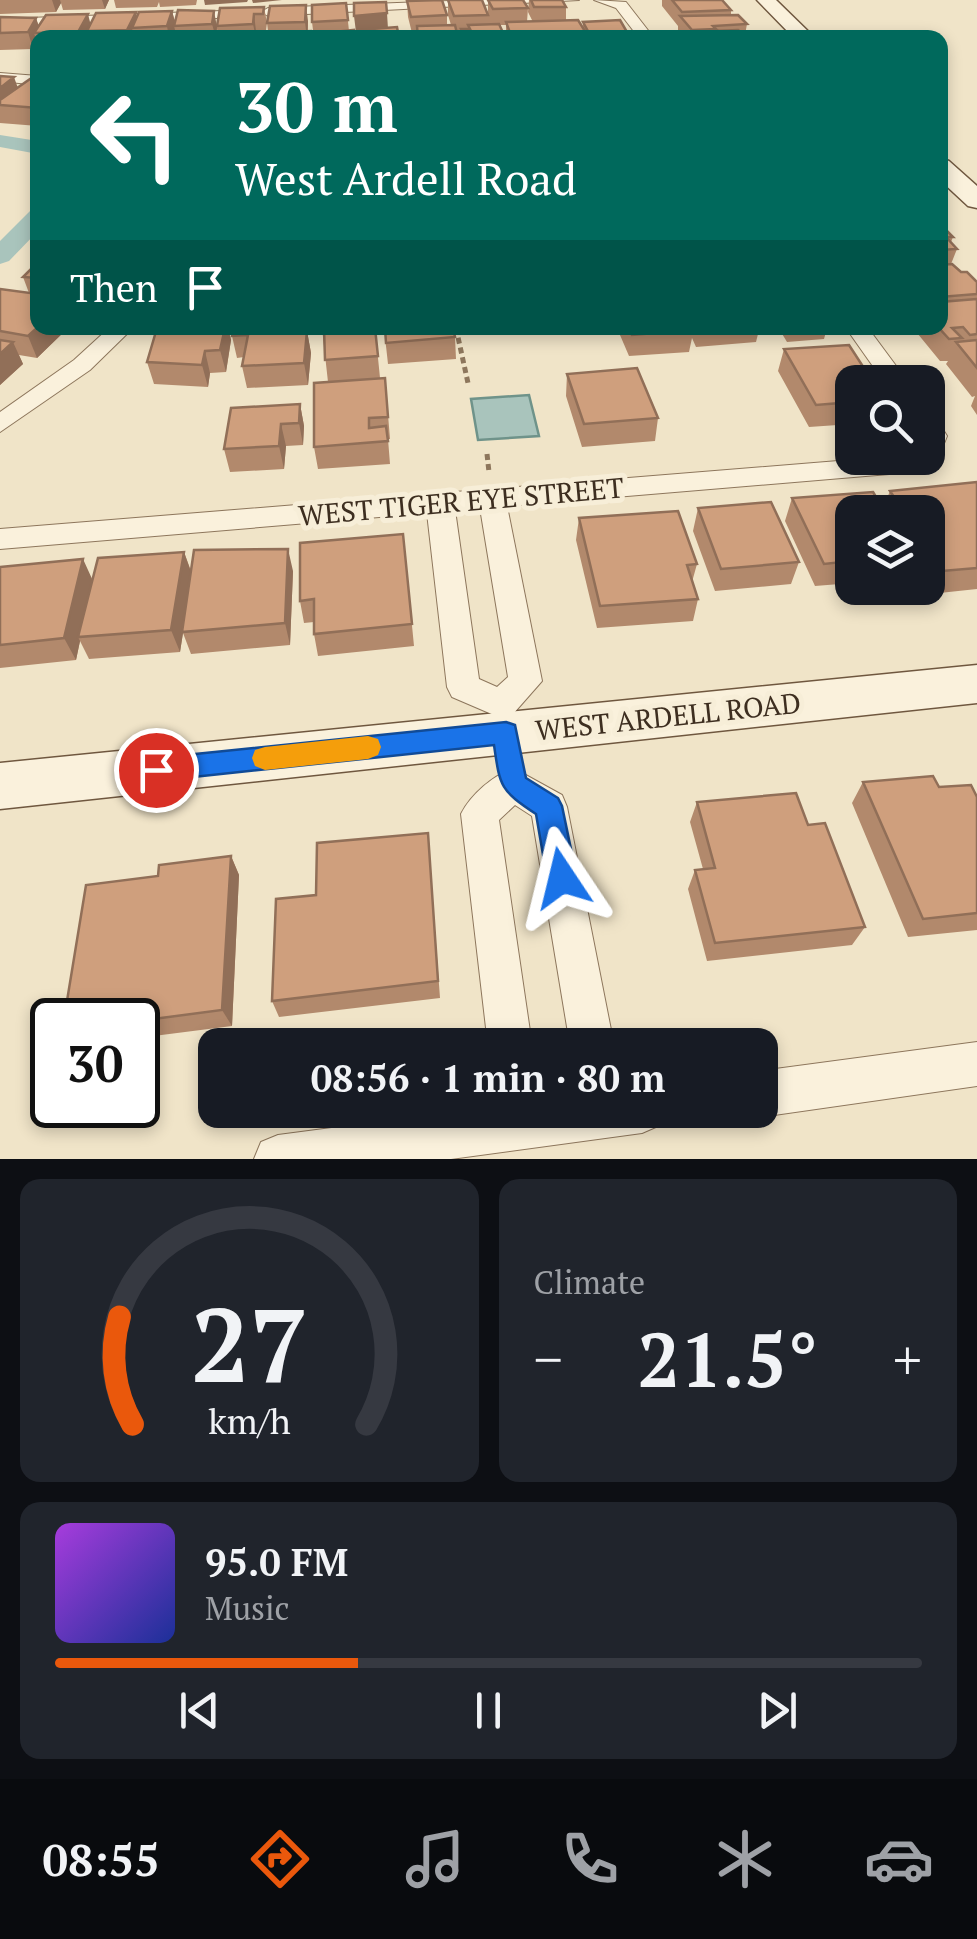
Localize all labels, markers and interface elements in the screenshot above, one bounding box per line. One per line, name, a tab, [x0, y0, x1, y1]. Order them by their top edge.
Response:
text: 30 m	[235, 59, 398, 152]
icon: left	[70, 70, 200, 200]
text: West Ardell Road	[235, 148, 577, 208]
icon: arrive	[178, 260, 233, 315]
text: Then	[70, 263, 158, 313]
map controls	[835, 365, 945, 605]
button: search	[835, 365, 945, 475]
street label: WEST TIGER EYE STREET	[297, 468, 625, 534]
button: layers	[835, 495, 945, 605]
street label: WEST ARDELL ROAD	[533, 684, 803, 748]
pin	[114, 728, 199, 813]
icon: arrive	[129, 743, 184, 798]
position arrow	[510, 826, 614, 930]
speed limit sign: 30	[30, 998, 160, 1128]
text: 08:56 · 1 min · 80 m	[311, 1053, 665, 1103]
text: Climate	[534, 1261, 645, 1303]
text: 27	[190, 1274, 308, 1412]
text: 21.5°	[638, 1309, 818, 1408]
text: −	[534, 1322, 563, 1395]
text: +	[893, 1322, 922, 1395]
text: km/h	[208, 1397, 291, 1444]
text: 95.0 FM	[205, 1537, 348, 1587]
text: Music	[205, 1587, 290, 1629]
icon: previous	[172, 1683, 227, 1738]
icon: pause	[461, 1683, 516, 1738]
icon: next	[750, 1683, 805, 1738]
icon: directions	[245, 1824, 315, 1894]
icon: music	[400, 1824, 470, 1894]
icon: phone	[555, 1824, 625, 1894]
icon: climate	[710, 1824, 780, 1894]
icon: car	[864, 1824, 934, 1894]
text: 08:55	[42, 1829, 160, 1889]

